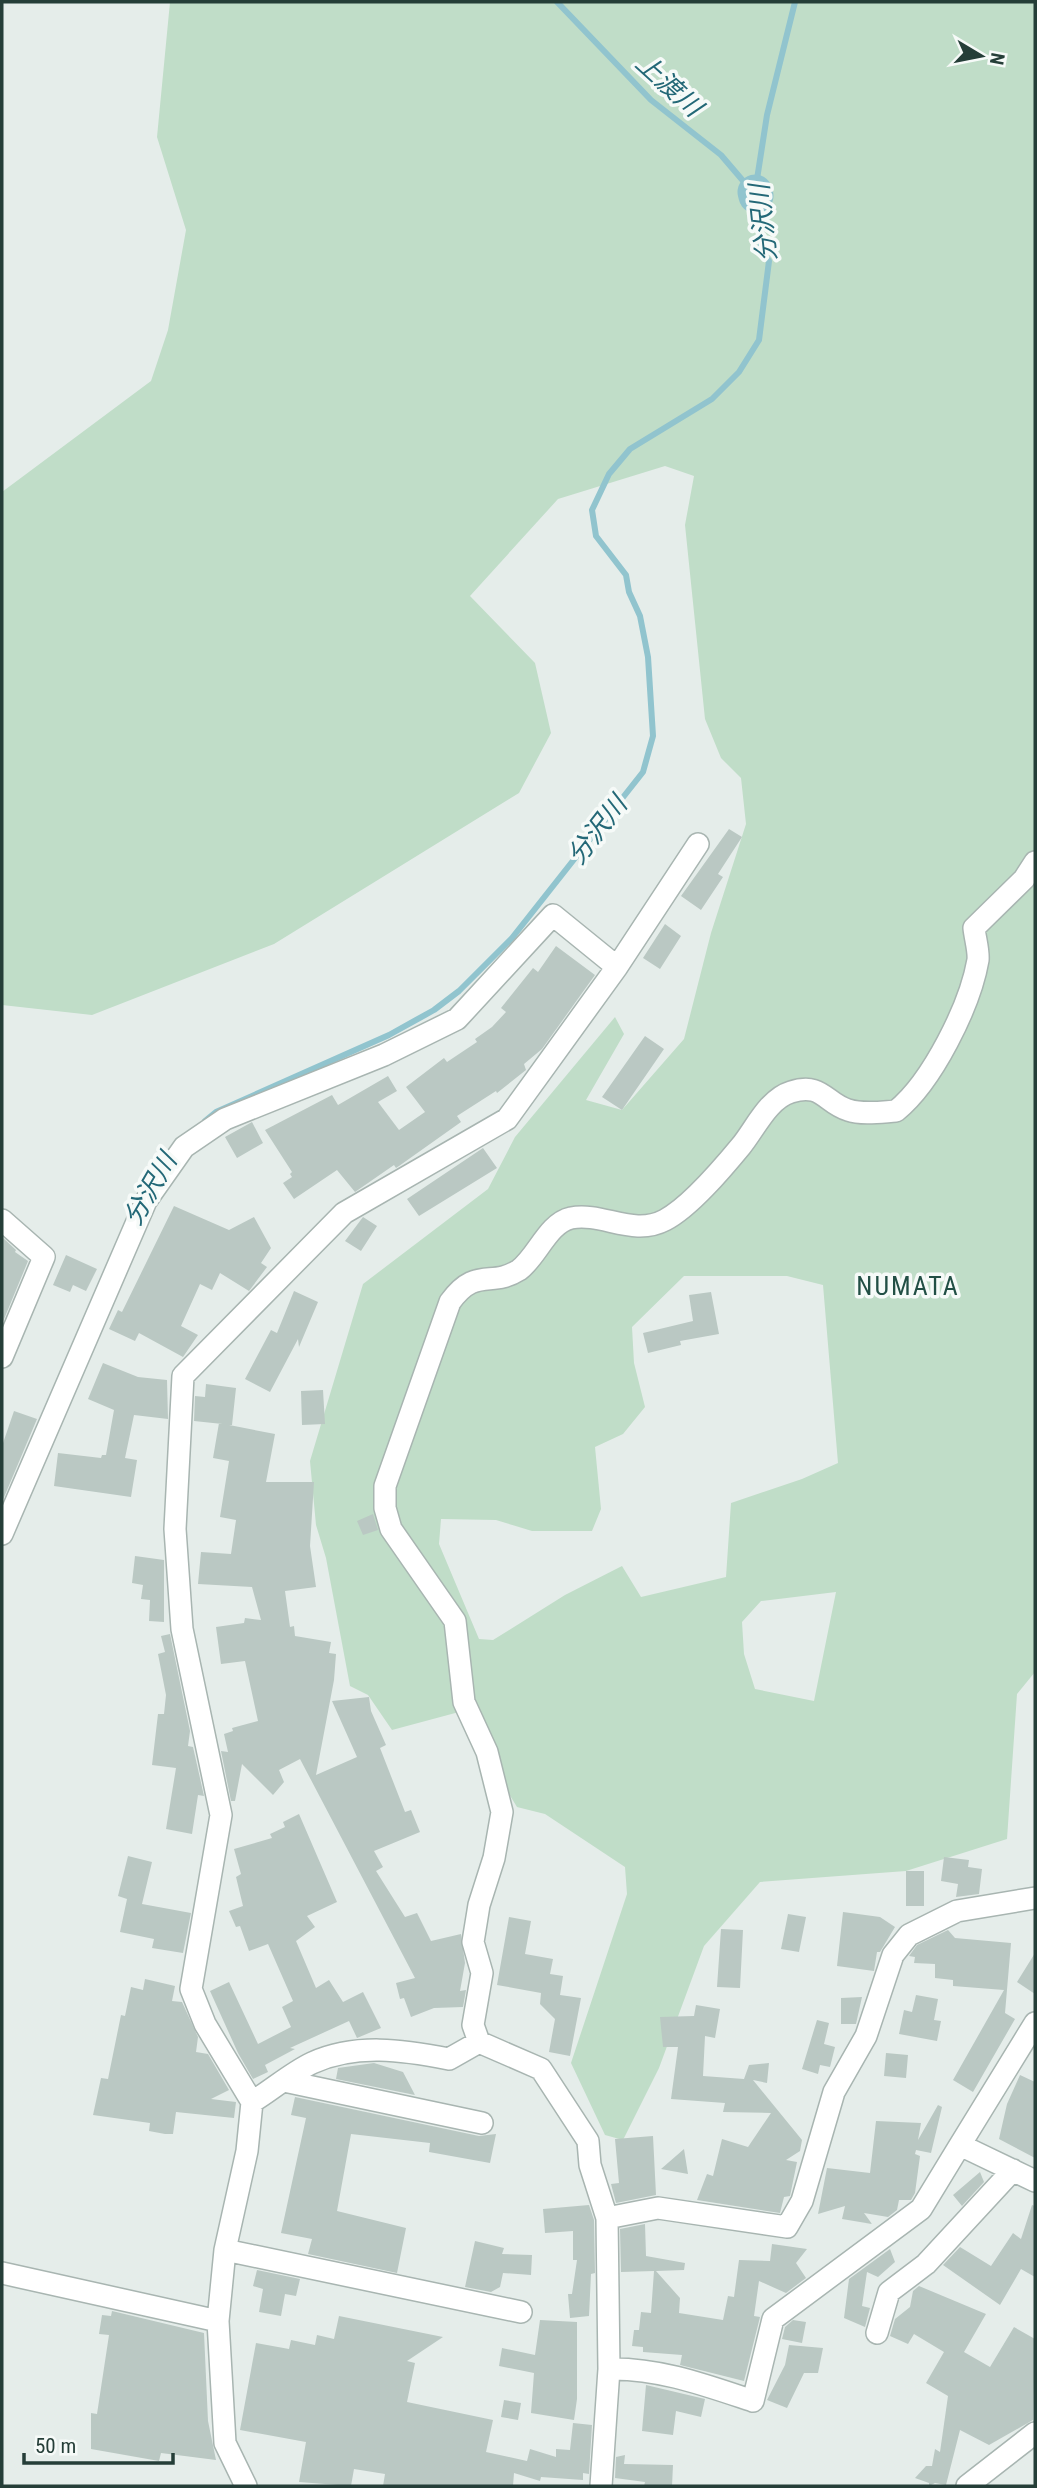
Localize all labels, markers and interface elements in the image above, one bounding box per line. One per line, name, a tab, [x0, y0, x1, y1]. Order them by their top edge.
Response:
north arrow	[946, 21, 1016, 91]
water label: 上渡川	[630, 48, 710, 124]
text: N	[985, 51, 1010, 67]
water label: 分沢川	[744, 180, 782, 263]
water label: 分沢川	[561, 788, 635, 870]
water label: 分沢川	[118, 1145, 184, 1230]
district label: NUMATA	[856, 1271, 960, 1301]
scale bar	[24, 2422, 173, 2466]
text: 50 m	[35, 2434, 76, 2458]

